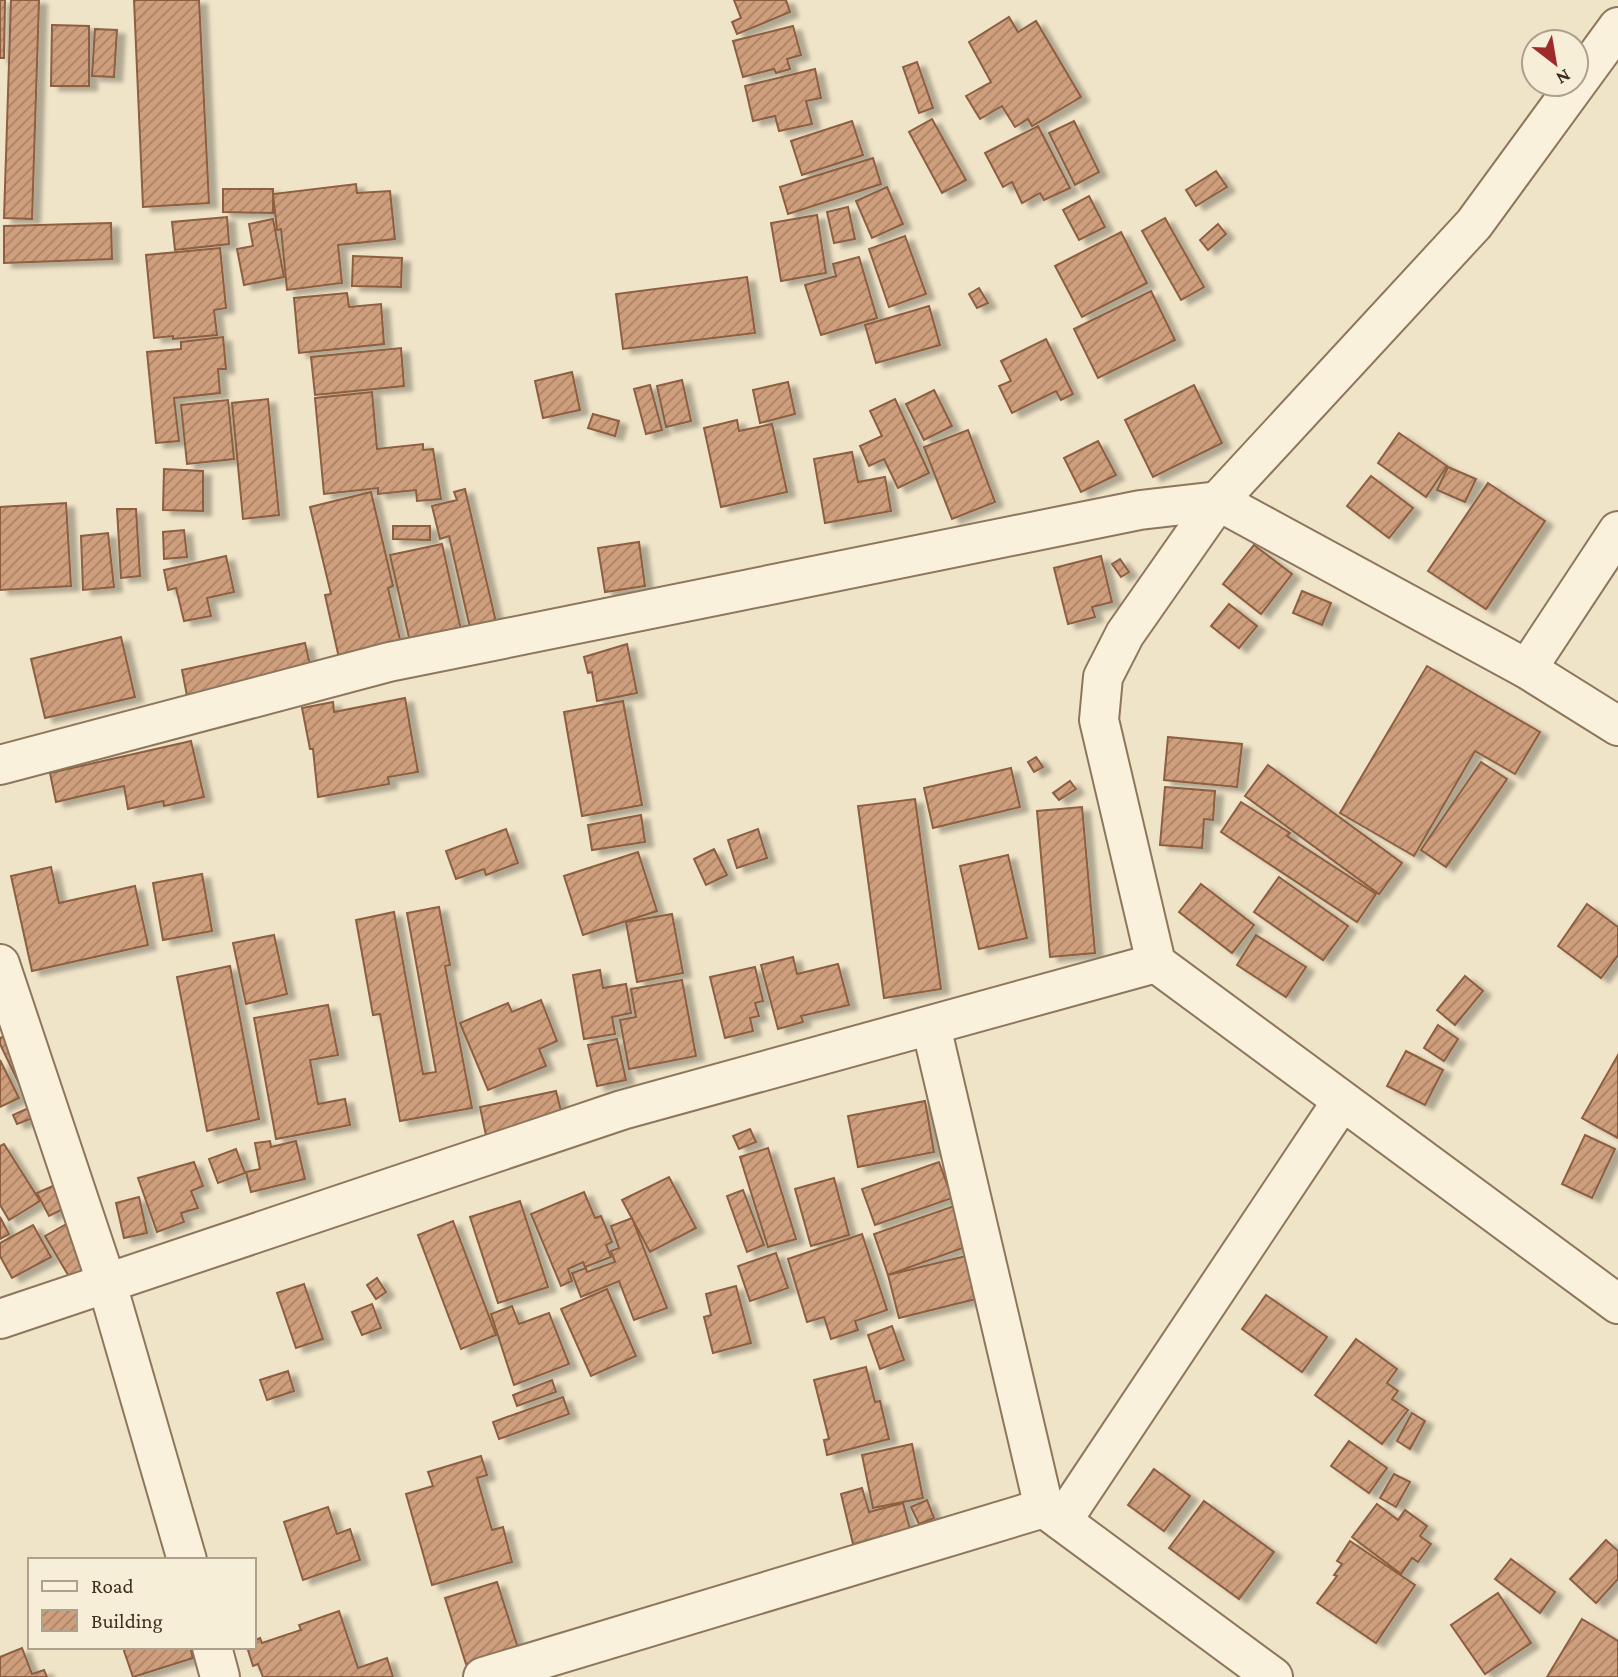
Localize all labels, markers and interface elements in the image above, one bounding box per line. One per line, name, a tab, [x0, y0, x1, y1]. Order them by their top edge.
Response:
north arrow	[1520, 28, 1590, 98]
text: N	[1552, 65, 1574, 90]
legend	[28, 1558, 256, 1649]
text: Road	[91, 1574, 134, 1598]
text: Building	[91, 1609, 163, 1633]

